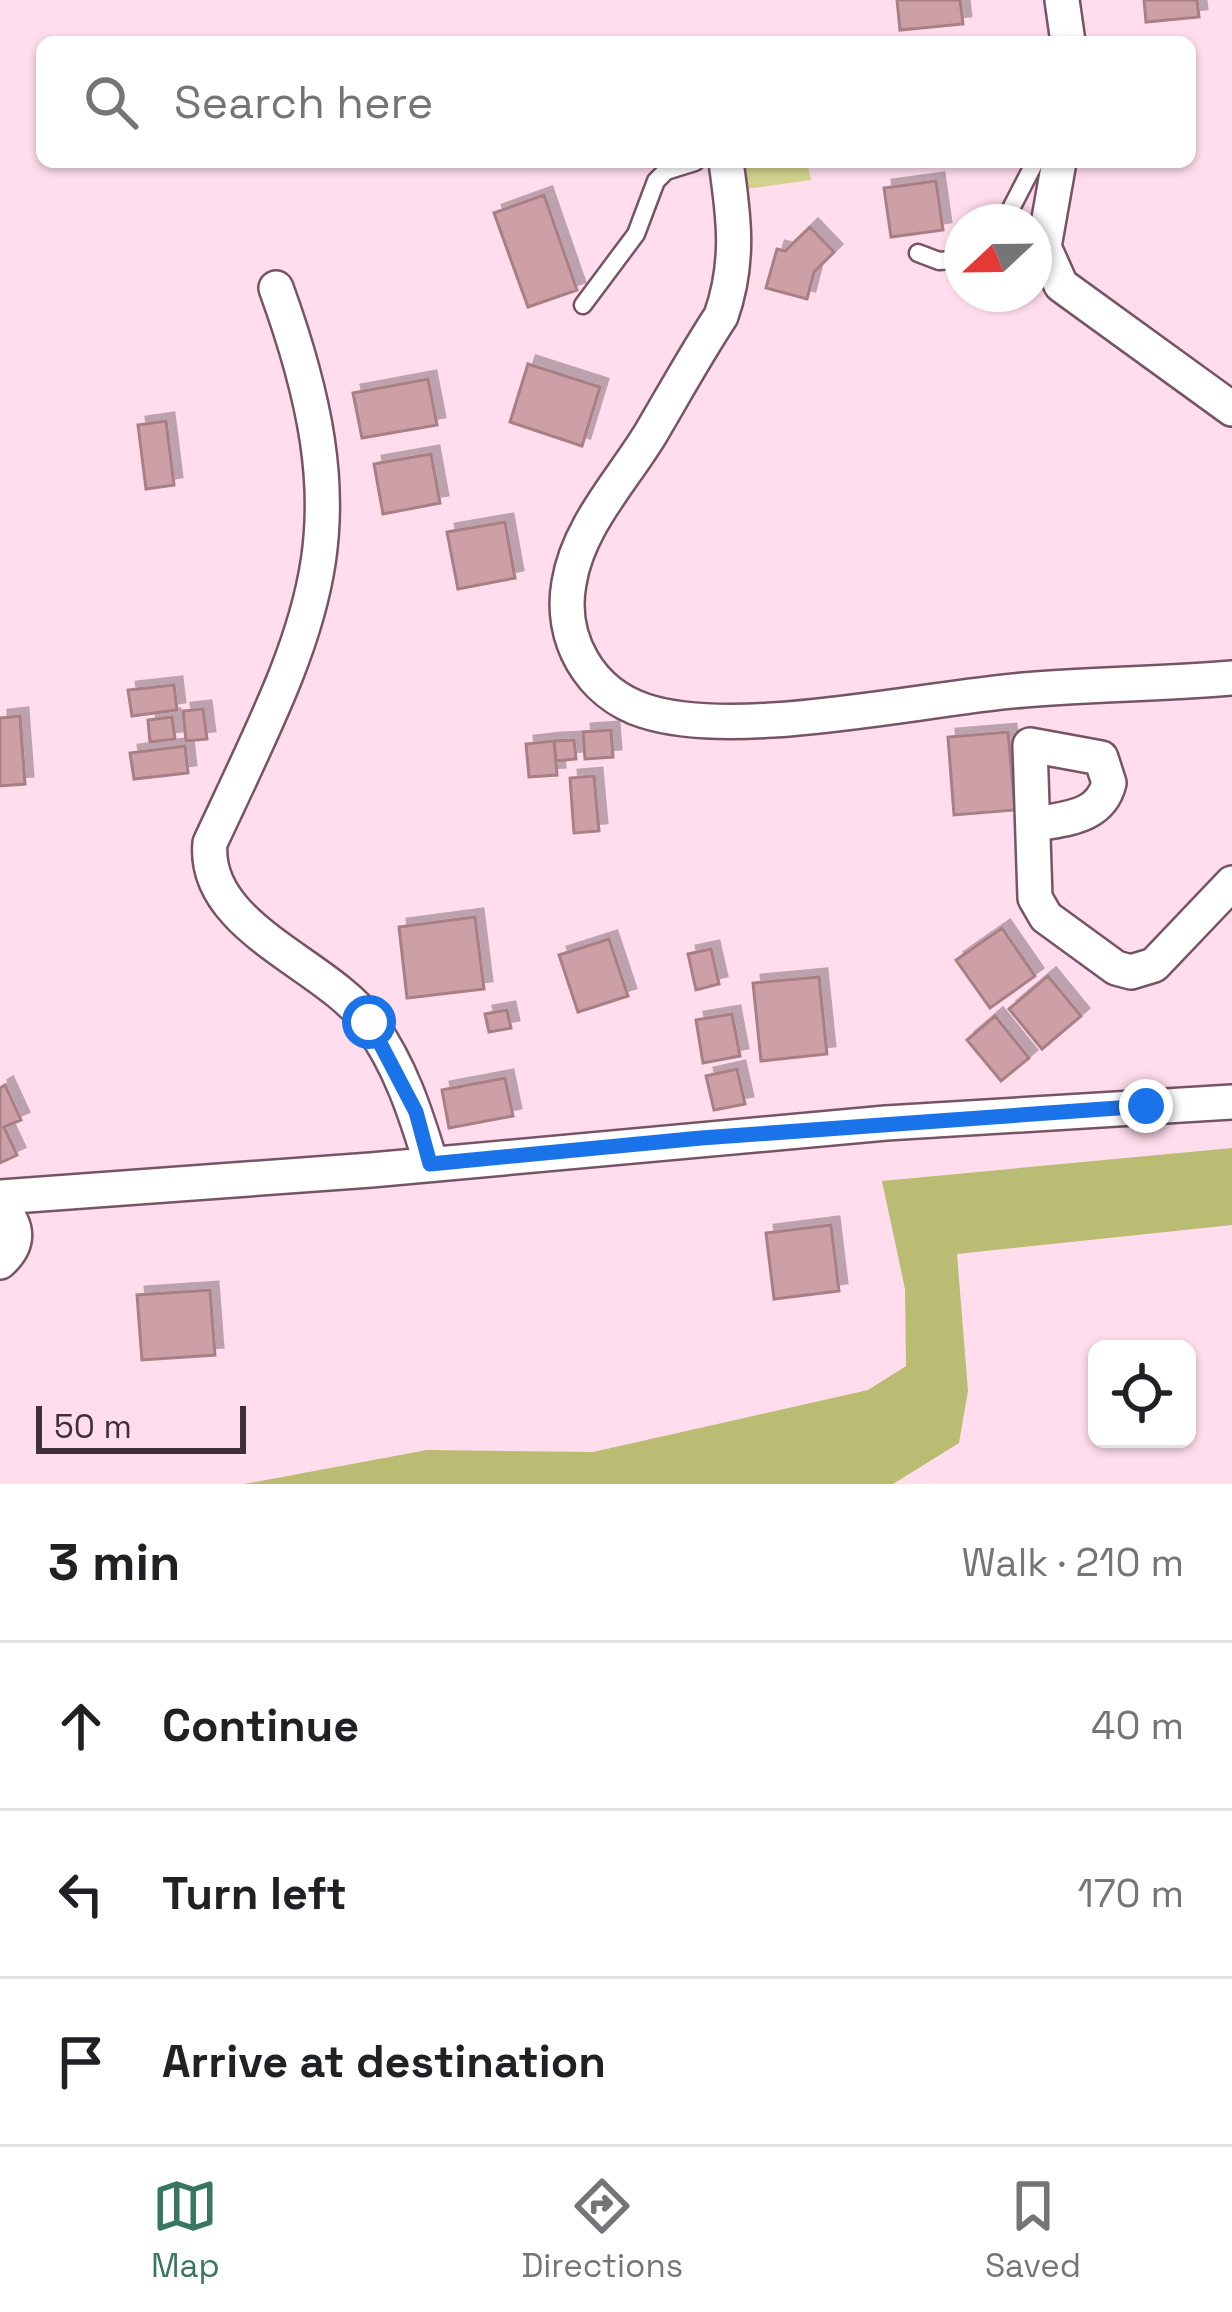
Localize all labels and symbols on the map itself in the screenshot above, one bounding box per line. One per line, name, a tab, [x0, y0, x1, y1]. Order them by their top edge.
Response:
north arrow	[944, 204, 1052, 312]
route start	[342, 995, 396, 1049]
route end	[1119, 1079, 1173, 1133]
scale bar	[36, 1400, 246, 1453]

